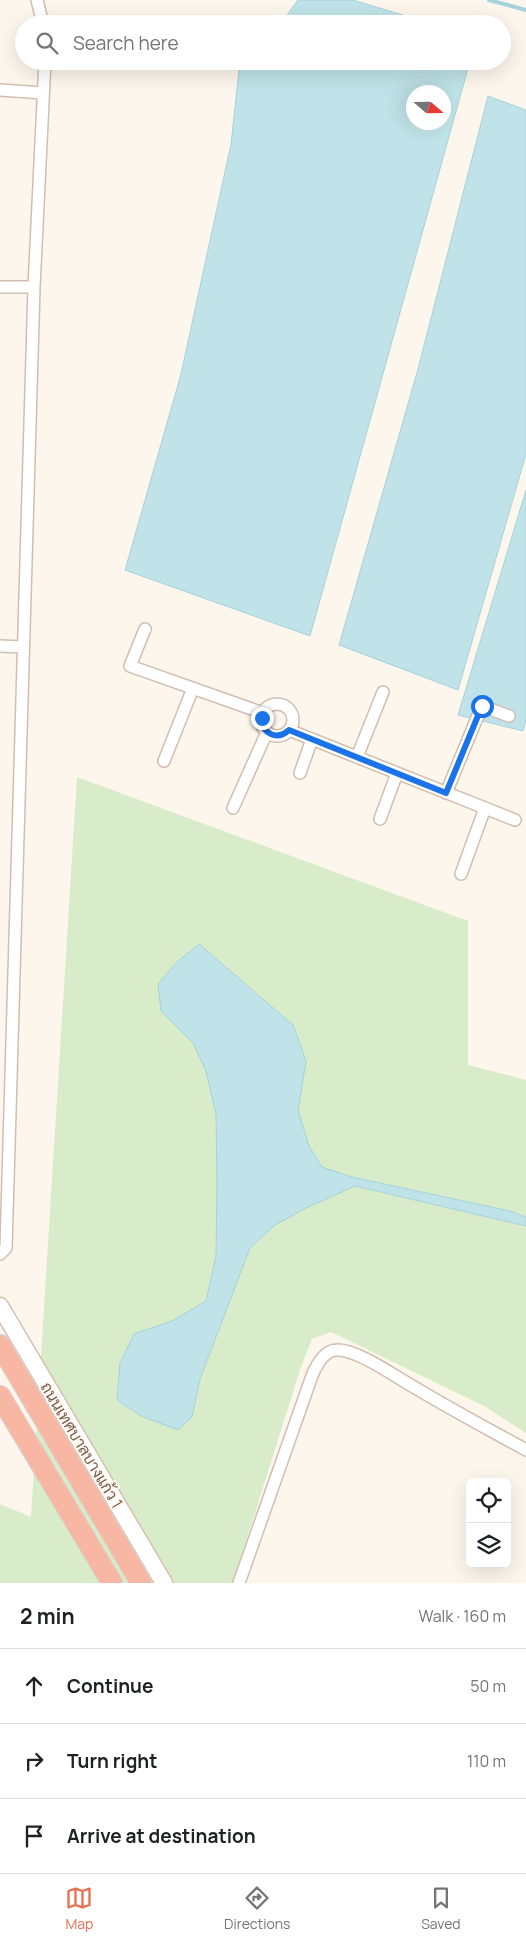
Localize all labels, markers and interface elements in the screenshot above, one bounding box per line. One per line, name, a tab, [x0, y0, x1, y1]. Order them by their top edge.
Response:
search box	[15, 15, 511, 70]
icon: search	[33, 29, 61, 57]
text: Search here	[73, 30, 179, 56]
north arrow	[406, 85, 451, 130]
route start	[471, 695, 494, 718]
route end	[251, 707, 274, 730]
street label: ถนนเทศบาลบางแก้ว 1	[36, 1378, 128, 1512]
map controls	[466, 1478, 511, 1568]
button: locate	[466, 1478, 511, 1523]
button: layers	[466, 1523, 511, 1568]
text: 2 min	[20, 1602, 75, 1630]
text: Walk · 160 m	[418, 1605, 506, 1627]
icon: ahead	[20, 1672, 48, 1700]
text: Continue	[67, 1673, 153, 1699]
text: 50 m	[470, 1675, 506, 1697]
icon: right	[20, 1747, 48, 1775]
text: Turn right	[67, 1748, 157, 1774]
text: 110 m	[467, 1750, 506, 1772]
icon: arrive	[20, 1822, 48, 1850]
text: Arrive at destination	[67, 1823, 256, 1849]
tab: Map	[65, 1884, 93, 1933]
tab: Directions	[224, 1884, 290, 1933]
tab: Saved	[421, 1884, 461, 1933]

